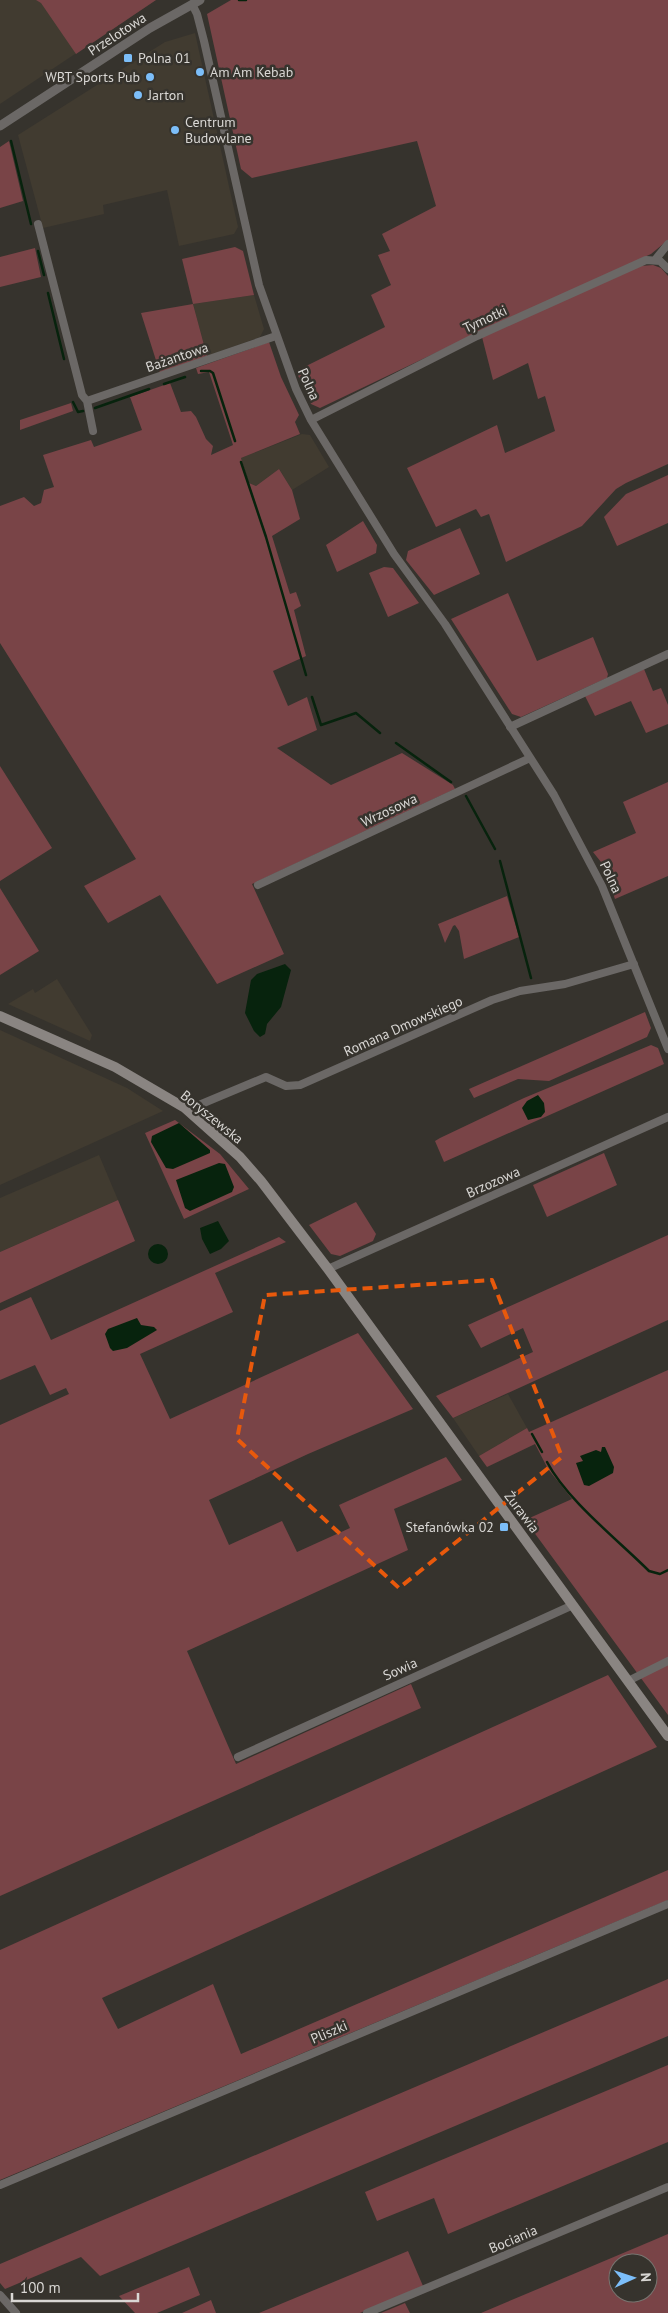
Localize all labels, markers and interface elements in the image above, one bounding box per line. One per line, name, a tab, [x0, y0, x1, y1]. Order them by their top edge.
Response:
street label: Przelotowa	[84, 8, 150, 60]
place label: Polna 01	[138, 49, 191, 67]
marker: Polna 01	[122, 52, 134, 64]
place label: Am Am Kebab	[210, 63, 293, 81]
marker: Am Am Kebab	[194, 66, 206, 78]
place label: WBT Sports Pub	[45, 68, 140, 86]
marker: WBT Sports Pub	[144, 71, 156, 83]
place label: Jarton	[147, 86, 184, 104]
marker: Jarton	[132, 89, 144, 101]
place label: Centrum Budowlane	[185, 113, 252, 147]
marker: Centrum Budowlane	[169, 124, 181, 136]
street label: Tymotki	[460, 301, 510, 337]
street label: Bażantowa	[143, 338, 211, 376]
street label: Polna	[294, 365, 324, 403]
street label: Wrzosowa	[358, 789, 420, 831]
street label: Polna	[596, 858, 626, 896]
street label: Romana Dmowskiego	[341, 992, 465, 1060]
street label: Boryszewska	[177, 1086, 247, 1148]
street label: Brzozowa	[463, 1162, 523, 1202]
street label: Żurawia	[501, 1488, 544, 1536]
place label: Stefanówka 02	[406, 1518, 494, 1536]
marker: Stefanówka 02	[498, 1521, 510, 1533]
street label: Sowia	[380, 1653, 420, 1684]
street label: Pliszki	[308, 2016, 350, 2048]
street label: Bociania	[486, 2221, 540, 2257]
north arrow	[608, 2253, 658, 2303]
scale bar	[12, 2270, 139, 2302]
text: N	[637, 2272, 655, 2282]
text: 100 m	[20, 2278, 61, 2297]

